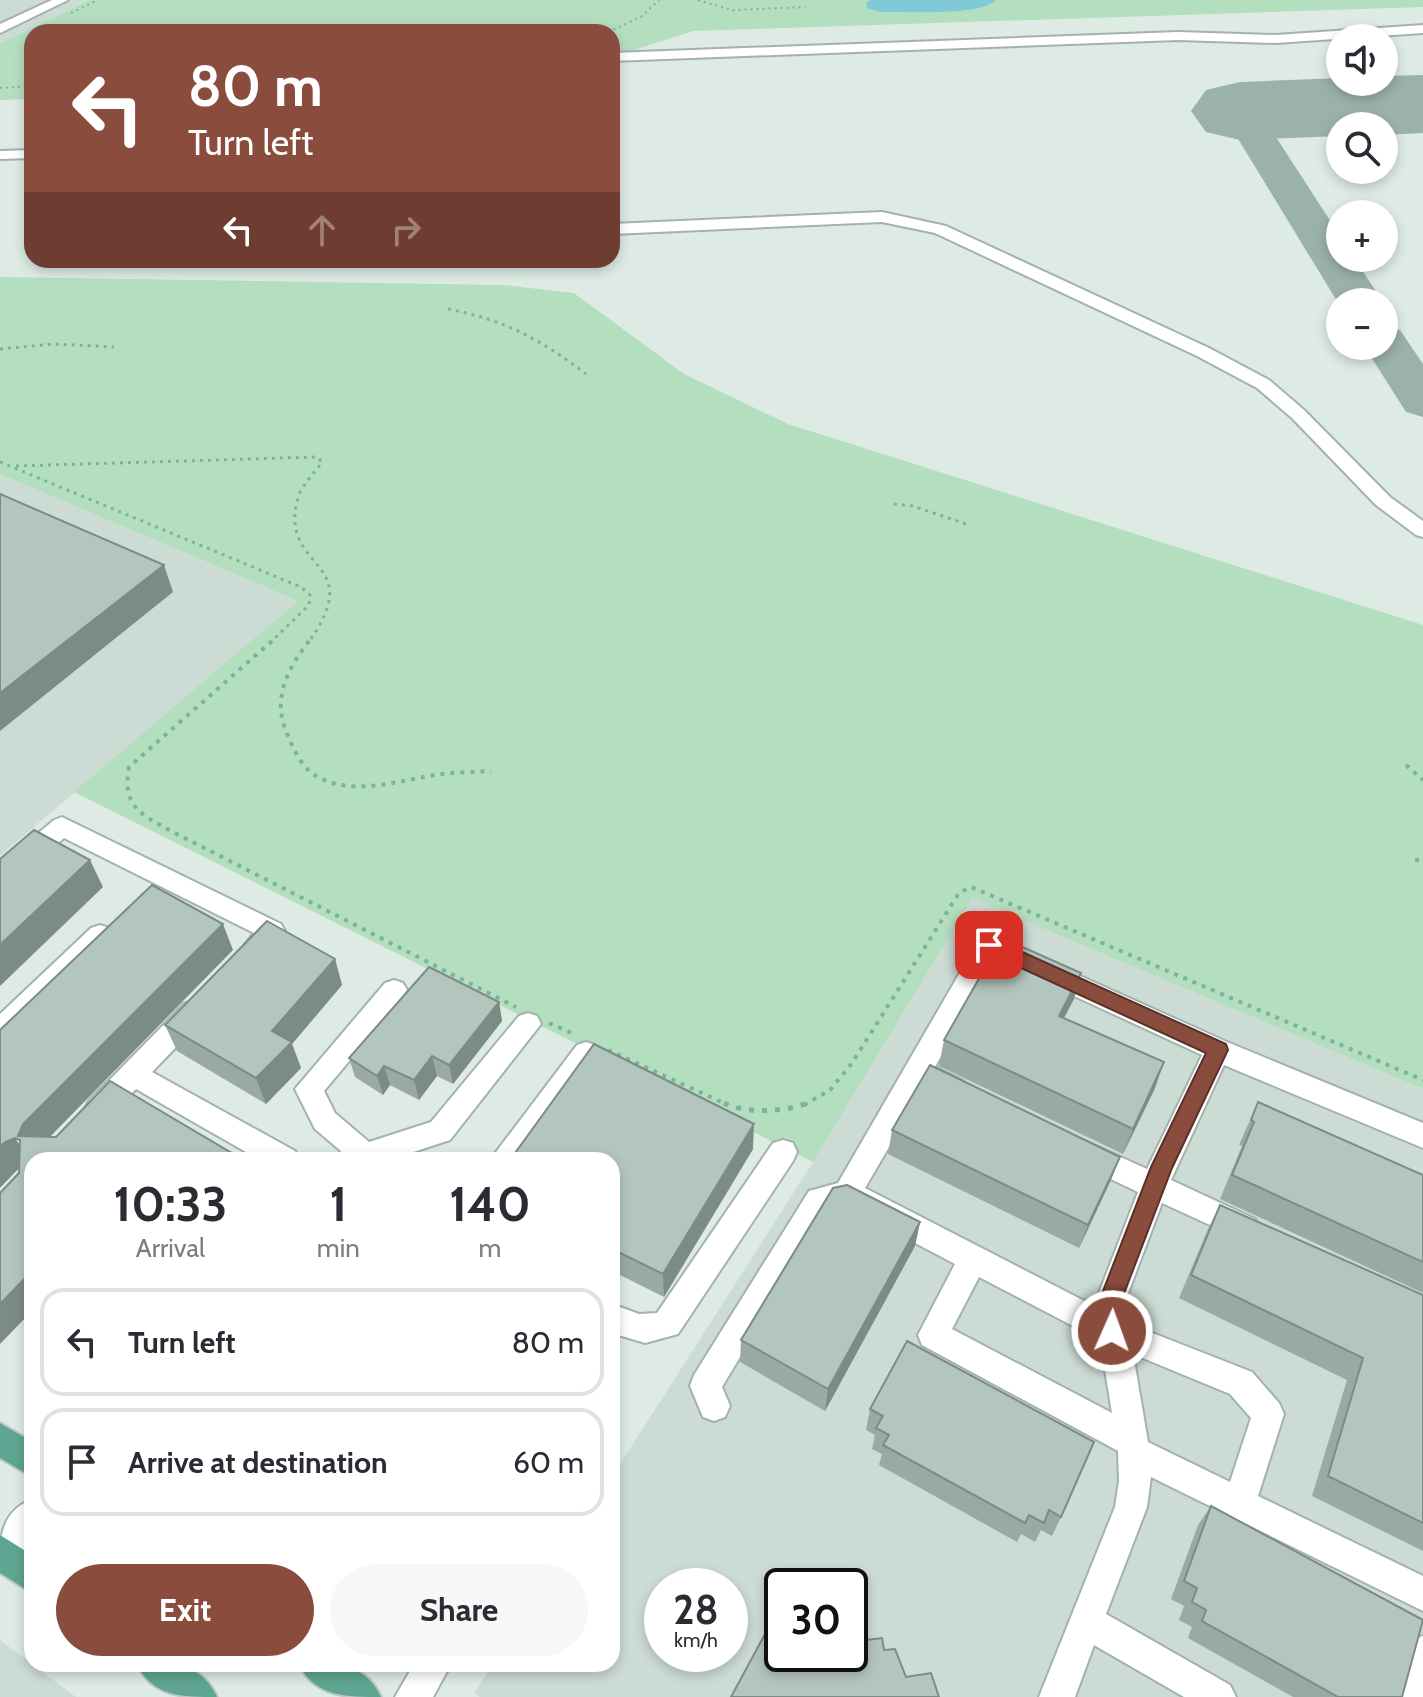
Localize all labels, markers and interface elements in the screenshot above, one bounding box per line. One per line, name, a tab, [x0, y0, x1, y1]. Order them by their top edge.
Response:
map controls	[1326, 24, 1398, 360]
button: sound	[1326, 24, 1398, 96]
text: 80 m	[188, 52, 323, 120]
icon: left	[56, 56, 160, 160]
button: search	[1326, 112, 1398, 184]
text: Turn left	[188, 120, 313, 164]
button: +	[1326, 200, 1398, 272]
icon: left	[216, 208, 260, 252]
icon: ahead	[300, 208, 344, 252]
icon: right	[384, 208, 428, 252]
button: −	[1326, 288, 1398, 360]
pin	[955, 911, 1023, 979]
icon: arrive	[967, 923, 1011, 967]
text: 10:33	[113, 1175, 227, 1233]
text: 1	[329, 1175, 347, 1233]
text: 140	[449, 1175, 531, 1233]
text: Arrival	[136, 1232, 205, 1264]
text: min	[317, 1232, 360, 1264]
text: m	[478, 1232, 501, 1264]
position arrow	[1070, 1289, 1154, 1373]
icon: left	[60, 1320, 104, 1364]
text: Turn left	[128, 1324, 236, 1361]
text: 80 m	[512, 1324, 584, 1361]
icon: arrive	[60, 1440, 104, 1484]
text: Arrive at destination	[128, 1444, 388, 1481]
text: 60 m	[513, 1444, 584, 1481]
button: Exit	[56, 1564, 314, 1656]
button: Share	[330, 1564, 588, 1656]
speed limit sign: 30	[764, 1568, 868, 1672]
text: 28	[673, 1585, 719, 1634]
text: km/h	[674, 1628, 718, 1652]

